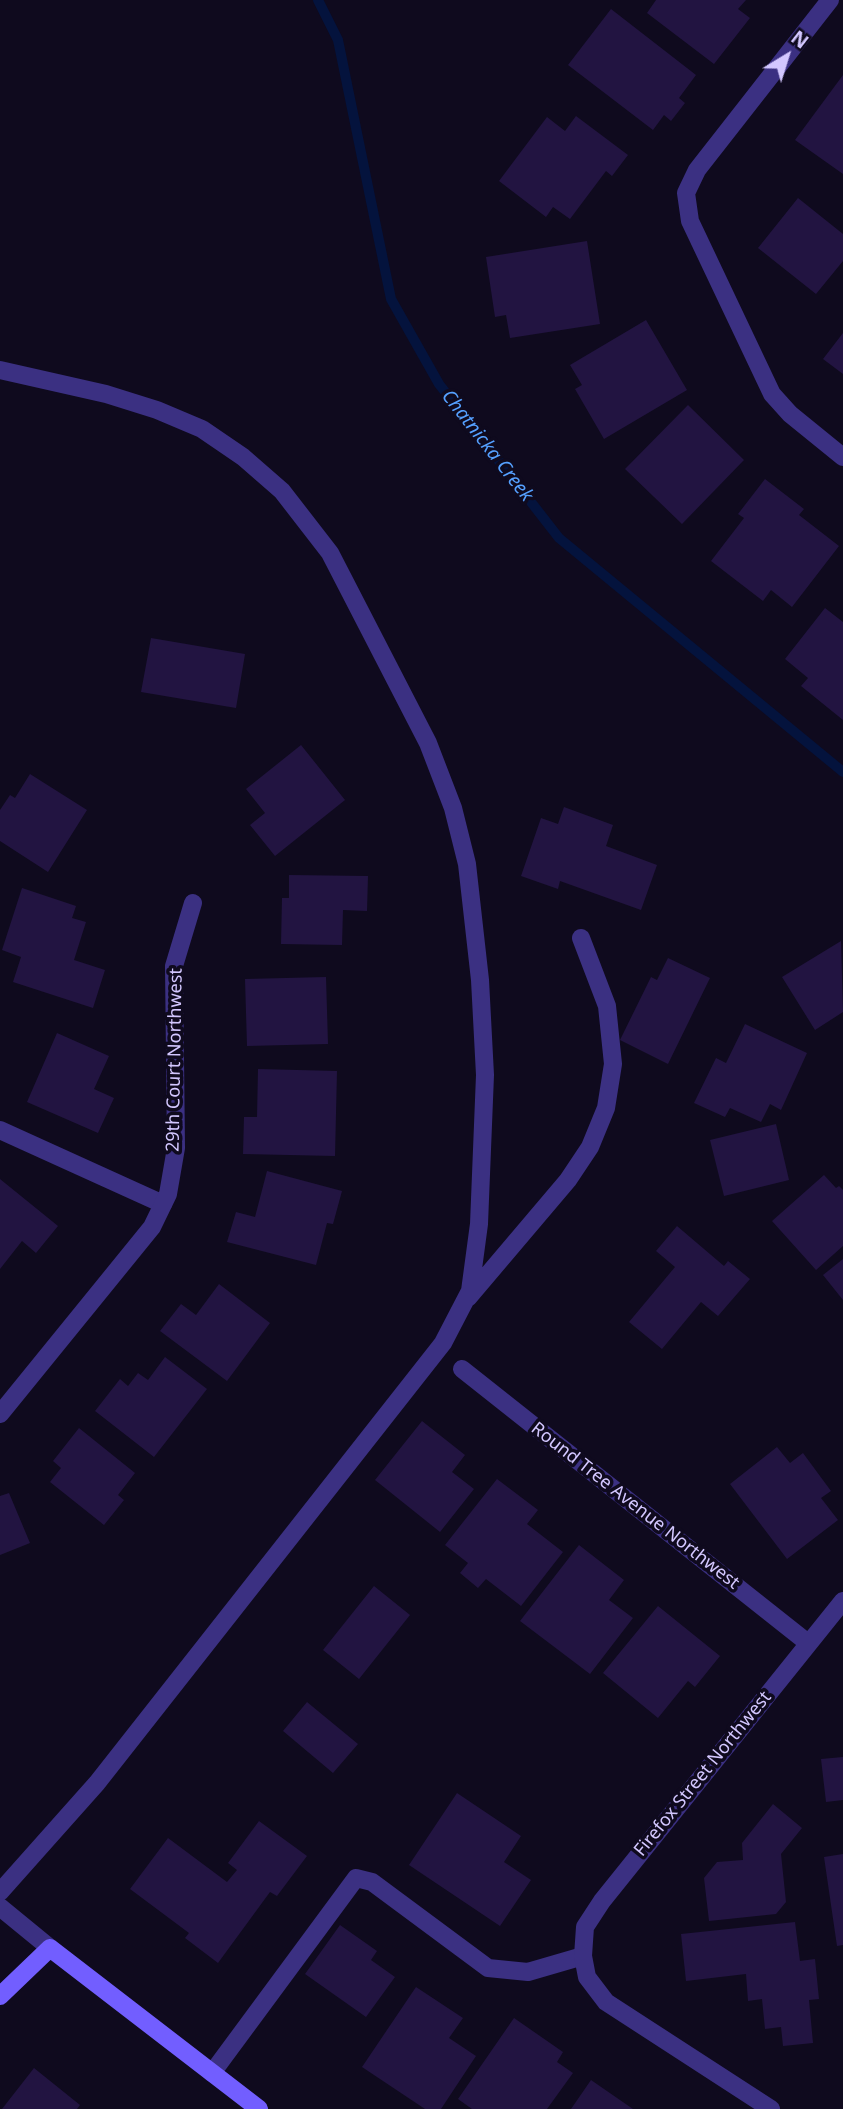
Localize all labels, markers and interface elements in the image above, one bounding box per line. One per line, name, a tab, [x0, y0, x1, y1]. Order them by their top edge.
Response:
north arrow	[752, 21, 822, 91]
text: N	[786, 24, 814, 54]
water label: Chatnicka Creek	[436, 386, 538, 506]
street label: 29th Court Northwest	[163, 968, 187, 1152]
street label: Round Tree Avenue Northwest	[527, 1418, 743, 1594]
street label: Firefox Street Northwest	[630, 1687, 776, 1861]

